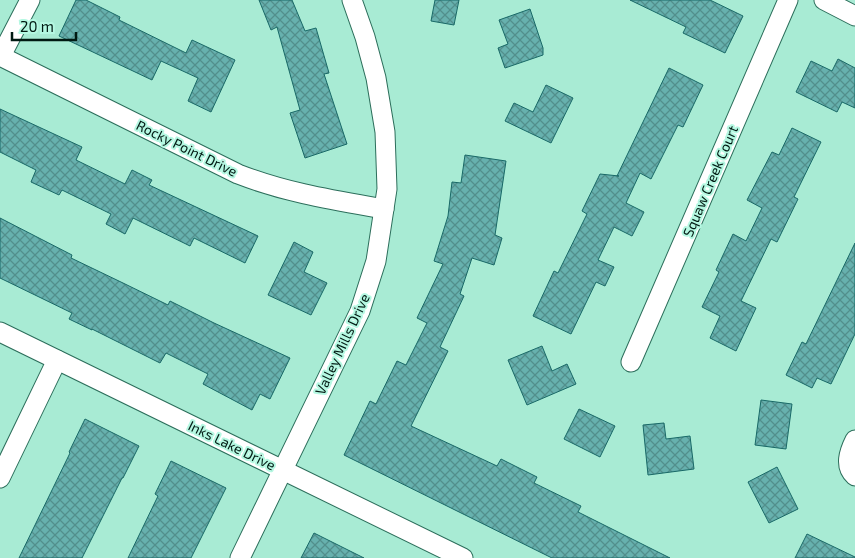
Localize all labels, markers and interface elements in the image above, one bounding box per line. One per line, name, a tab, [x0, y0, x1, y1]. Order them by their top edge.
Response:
scale bar	[12, 10, 76, 42]
text: 20 m	[20, 17, 54, 35]
street label: Rocky Point Drive	[134, 116, 240, 180]
street label: Squaw Creek Court	[679, 123, 741, 239]
street label: Valley Mills Drive	[311, 291, 373, 397]
street label: Inks Lake Drive	[186, 417, 278, 473]

